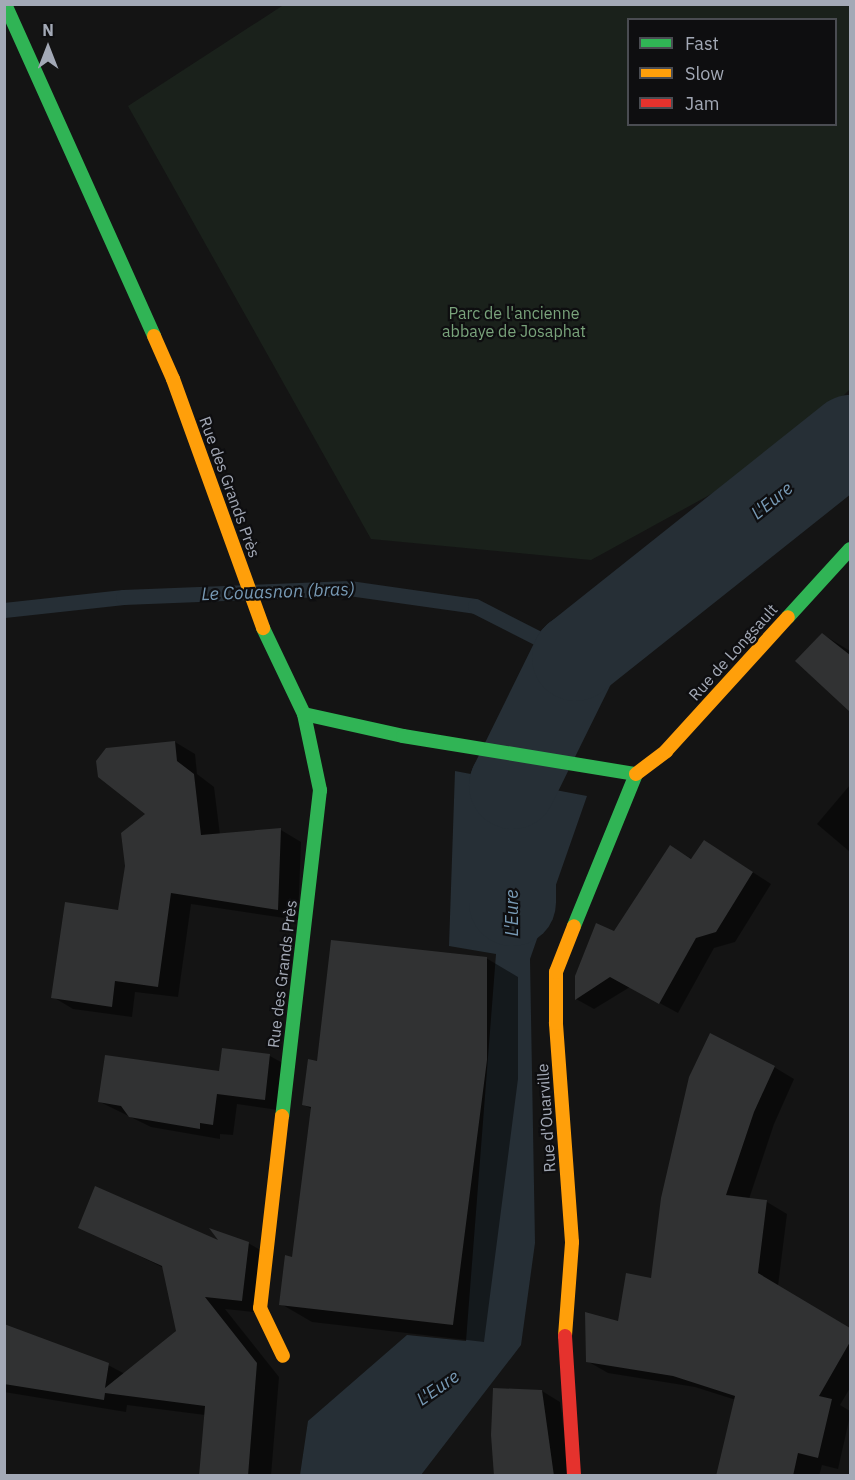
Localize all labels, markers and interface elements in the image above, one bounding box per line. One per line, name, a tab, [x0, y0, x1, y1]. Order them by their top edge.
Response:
north arrow	[18, 18, 78, 78]
legend	[627, 18, 837, 126]
text: N	[42, 20, 54, 40]
text: Fast	[685, 32, 719, 55]
text: Slow	[685, 62, 724, 85]
text: Jam	[685, 92, 720, 115]
park label: Parc de l'ancienne abbaye de Josaphat	[442, 303, 586, 341]
street label: Rue des Grands Près	[196, 414, 264, 560]
water label: L'Eure	[747, 478, 797, 524]
water label: Le Couasnon (bras)	[201, 579, 355, 605]
street label: Rue de Longsault	[685, 600, 781, 704]
water label: L'Eure	[501, 889, 523, 937]
street label: Rue des Grands Près	[263, 899, 301, 1049]
street label: Rue d'Ouarville	[533, 1063, 559, 1173]
water label: L'Eure	[412, 1366, 464, 1410]

